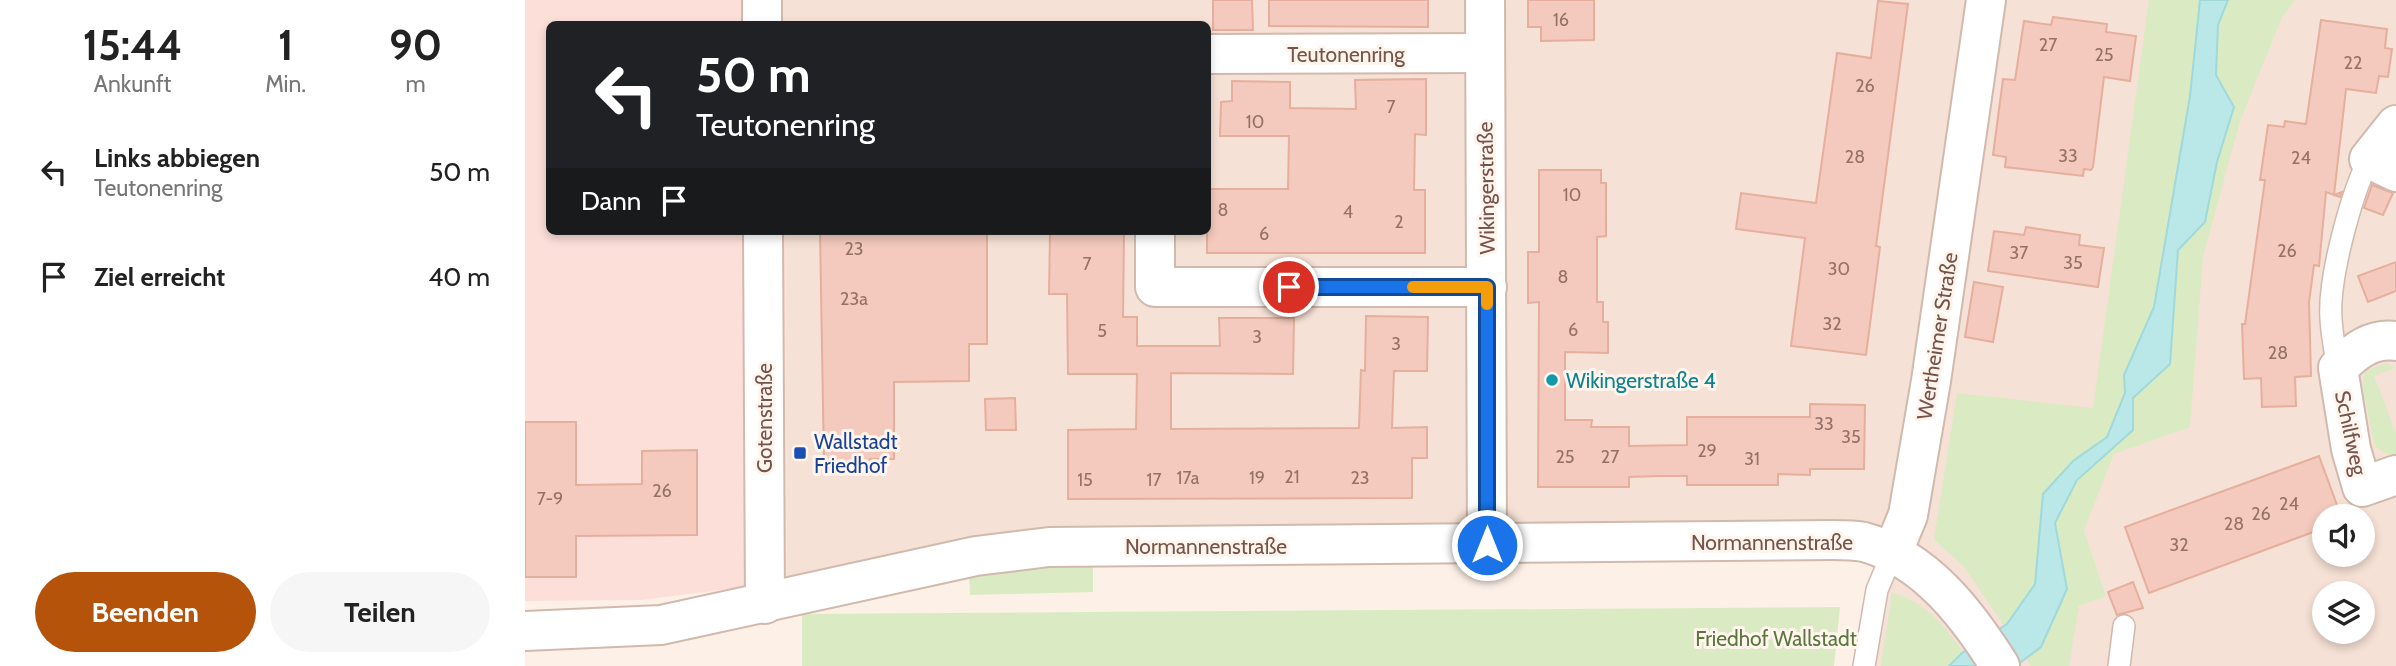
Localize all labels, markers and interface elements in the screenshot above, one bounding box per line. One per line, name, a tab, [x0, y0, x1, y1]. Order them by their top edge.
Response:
house number: 16	[1553, 9, 1569, 31]
text: 15:44	[83, 19, 182, 71]
text: 1	[278, 19, 293, 71]
text: 90	[389, 19, 442, 71]
house number: 27	[2039, 34, 2057, 56]
street label: Teutonenring	[1287, 42, 1405, 67]
house number: 25	[2094, 44, 2114, 66]
text: 50 m	[696, 45, 811, 104]
icon: left	[581, 49, 672, 140]
house number: 22	[2344, 52, 2362, 74]
text: Ankunft	[94, 70, 171, 98]
text: Min.	[265, 70, 306, 98]
text: m	[405, 70, 426, 98]
house number: 26	[1855, 75, 1875, 97]
house number: 7	[1386, 96, 1396, 118]
text: Teutonenring	[696, 105, 875, 144]
house number: 10	[1246, 111, 1264, 133]
street label: Wikingerstraße	[1472, 121, 1500, 255]
text: Links abbiegen	[94, 142, 260, 174]
house number: 33	[2058, 145, 2078, 167]
house number: 28	[1845, 146, 1865, 168]
house number: 24	[2291, 147, 2311, 169]
icon: left	[35, 153, 73, 191]
text: 50 m	[429, 156, 490, 188]
text: Teutonenring	[94, 174, 223, 202]
icon: arrive	[655, 182, 693, 220]
house number: 10	[1563, 184, 1581, 206]
text: Dann	[581, 185, 641, 217]
house number: 8	[1218, 199, 1228, 221]
house number: 4	[1343, 201, 1353, 223]
house number: 2	[1394, 211, 1404, 233]
house number: 6	[1259, 223, 1269, 245]
house number: 23	[844, 238, 864, 260]
house number: 26	[2277, 240, 2297, 262]
house number: 37	[2010, 242, 2028, 264]
street label: Wertheimer Straße	[1911, 250, 1963, 421]
house number: 35	[2063, 252, 2083, 274]
house number: 7	[1082, 253, 1092, 275]
pin	[1259, 257, 1319, 317]
icon: arrive	[35, 258, 73, 296]
house number: 30	[1828, 258, 1850, 280]
text: Ziel erreicht	[94, 261, 225, 293]
text: 40 m	[428, 261, 490, 293]
house number: 8	[1558, 266, 1568, 288]
icon: arrive	[1270, 268, 1308, 306]
house number: 23a	[840, 288, 868, 310]
house number: 32	[1822, 313, 1842, 335]
house number: 6	[1568, 319, 1578, 341]
house number: 5	[1097, 320, 1107, 342]
house number: 3	[1252, 326, 1262, 348]
house number: 3	[1391, 333, 1401, 355]
house number: 28	[2268, 342, 2288, 364]
street label: Gotenstraße	[752, 363, 777, 473]
place label: Wikingerstraße 4	[1566, 368, 1716, 393]
marker: Wikingerstraße 4	[1544, 372, 1560, 388]
street label: Schilfweg	[2330, 388, 2372, 478]
house number: 33	[1814, 413, 1834, 435]
house number: 35	[1841, 426, 1861, 448]
place label: Wallstadt Friedhof	[814, 429, 898, 478]
house number: 29	[1697, 440, 1717, 462]
marker: Wallstadt Friedhof	[792, 445, 808, 461]
house number: 25	[1555, 446, 1575, 468]
house number: 27	[1601, 446, 1619, 468]
house number: 31	[1744, 448, 1760, 470]
house number: 21	[1284, 466, 1300, 488]
house number: 17a	[1177, 467, 1200, 489]
house number: 19	[1249, 467, 1265, 489]
house number: 23	[1350, 467, 1370, 489]
house number: 15	[1077, 469, 1093, 491]
house number: 17	[1147, 469, 1161, 491]
house number: 26	[652, 480, 672, 502]
house number: 7-9	[537, 488, 563, 510]
house number: 24	[2279, 493, 2299, 515]
house number: 26	[2251, 503, 2271, 525]
map controls	[2312, 504, 2375, 644]
button: sound	[2312, 504, 2375, 567]
position arrow	[1450, 508, 1524, 582]
house number: 28	[2224, 513, 2244, 535]
street label: Normannenstraße	[1691, 530, 1853, 555]
street label: Normannenstraße	[1125, 534, 1287, 559]
house number: 32	[2169, 534, 2189, 556]
button: Beenden	[35, 572, 256, 652]
button: Teilen	[270, 572, 490, 652]
button: layers	[2312, 581, 2375, 644]
park label: Friedhof Wallstadt	[1695, 626, 1857, 651]

